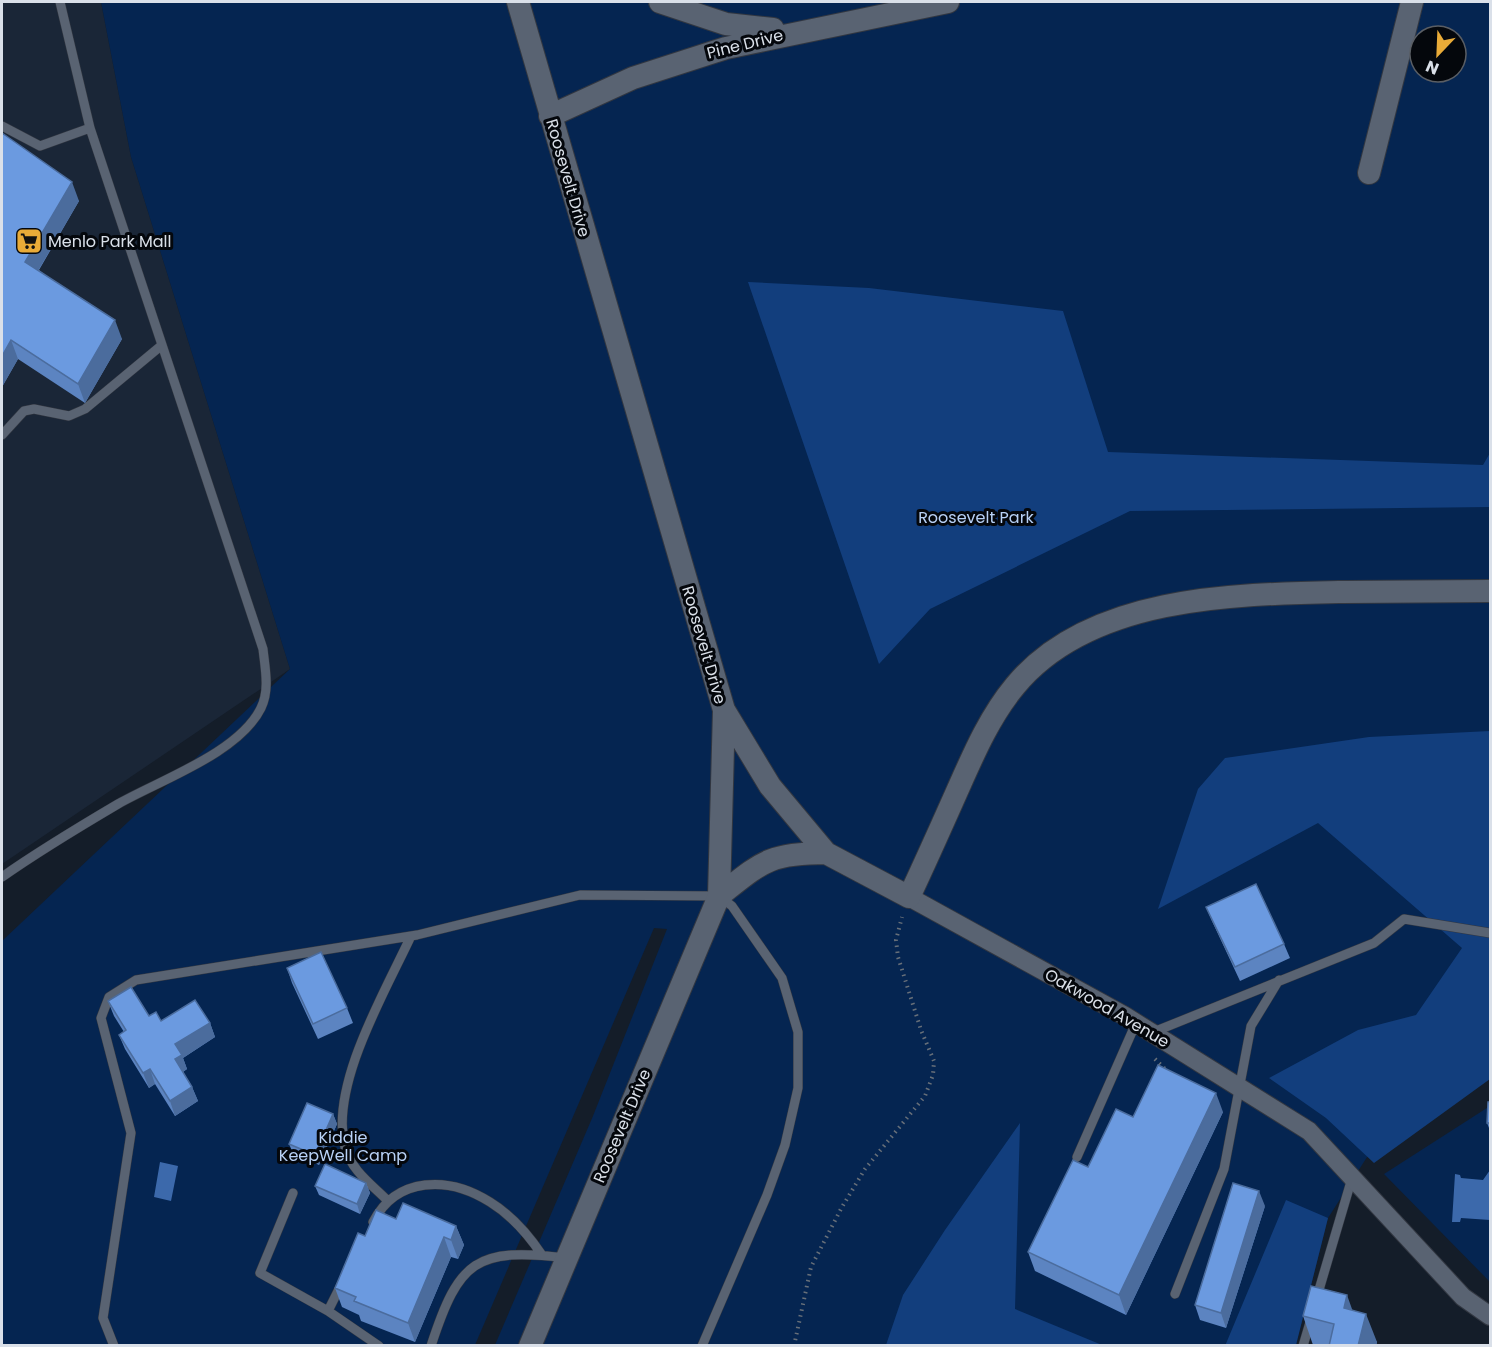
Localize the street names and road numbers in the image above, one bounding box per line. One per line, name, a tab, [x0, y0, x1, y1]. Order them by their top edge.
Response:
street label: Pine Drive	[704, 23, 786, 65]
street label: Roosevelt Drive	[540, 116, 596, 240]
street label: Roosevelt Drive	[676, 583, 732, 707]
street label: Oakwood Avenue	[1040, 963, 1174, 1053]
street label: Roosevelt Drive	[588, 1066, 656, 1186]

